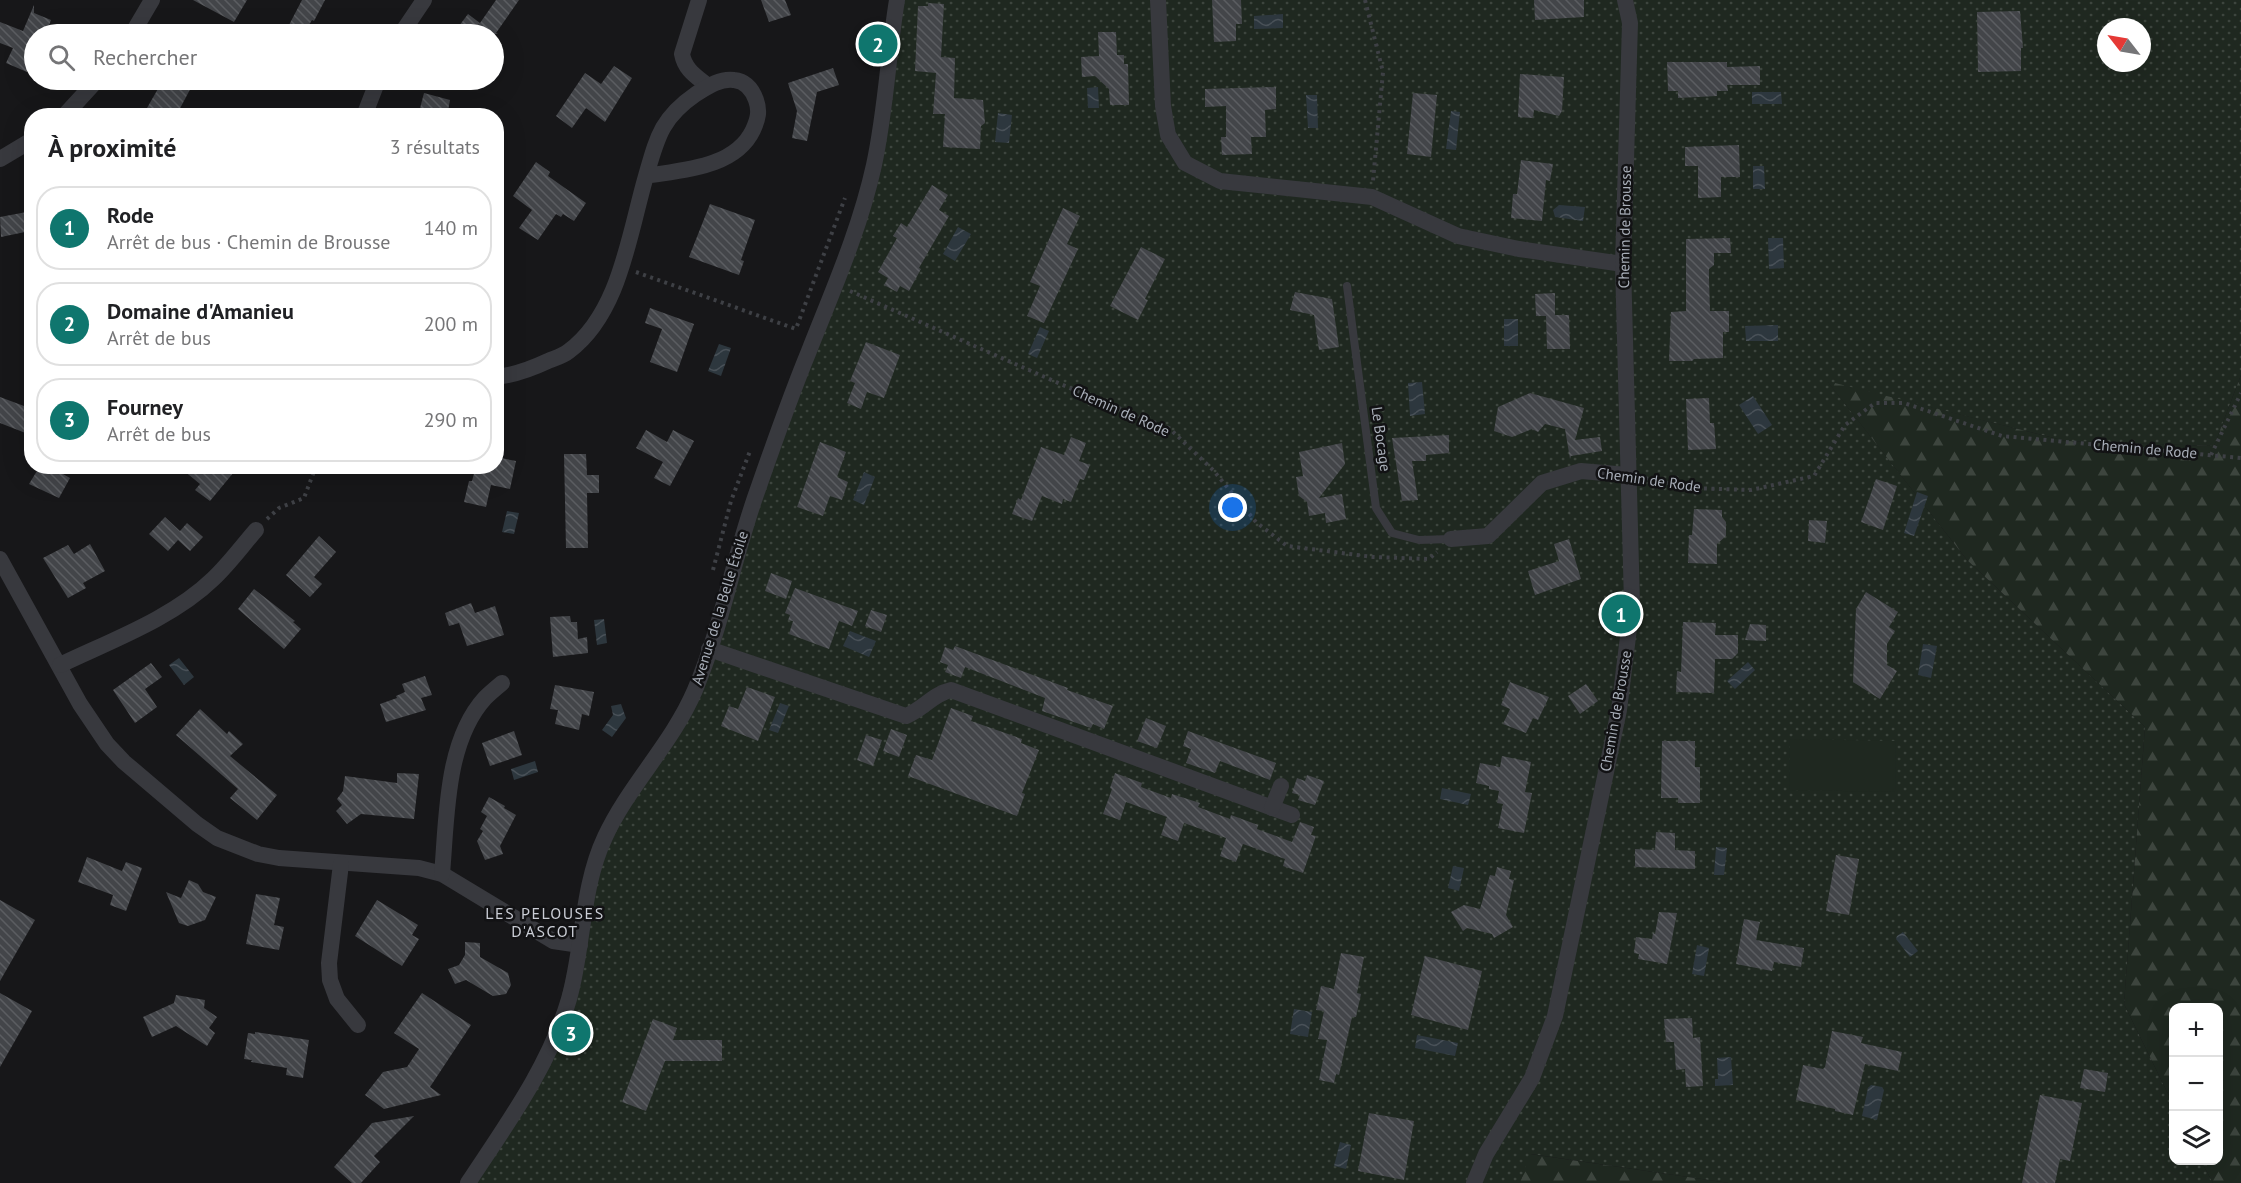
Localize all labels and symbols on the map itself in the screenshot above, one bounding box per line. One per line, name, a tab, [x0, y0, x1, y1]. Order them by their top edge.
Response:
north arrow	[2097, 18, 2151, 72]
pin: 2	[858, 22, 898, 66]
street label: Chemin de Brousse	[1614, 165, 1635, 289]
street label: Chemin de Rode	[1070, 381, 1173, 440]
street label: Le Bocage	[1368, 405, 1395, 473]
street label: Chemin de Rode	[2092, 434, 2198, 463]
street label: Chemin de Rode	[1596, 463, 1702, 496]
your location	[1218, 493, 1247, 522]
street label: Avenue de la Belle Étoile	[687, 528, 752, 687]
pin: 1	[1602, 592, 1640, 636]
street label: Chemin de Brousse	[1595, 649, 1636, 773]
district label: LES PELOUSES D'ASCOT	[485, 903, 605, 941]
pin: 3	[552, 1010, 590, 1056]

